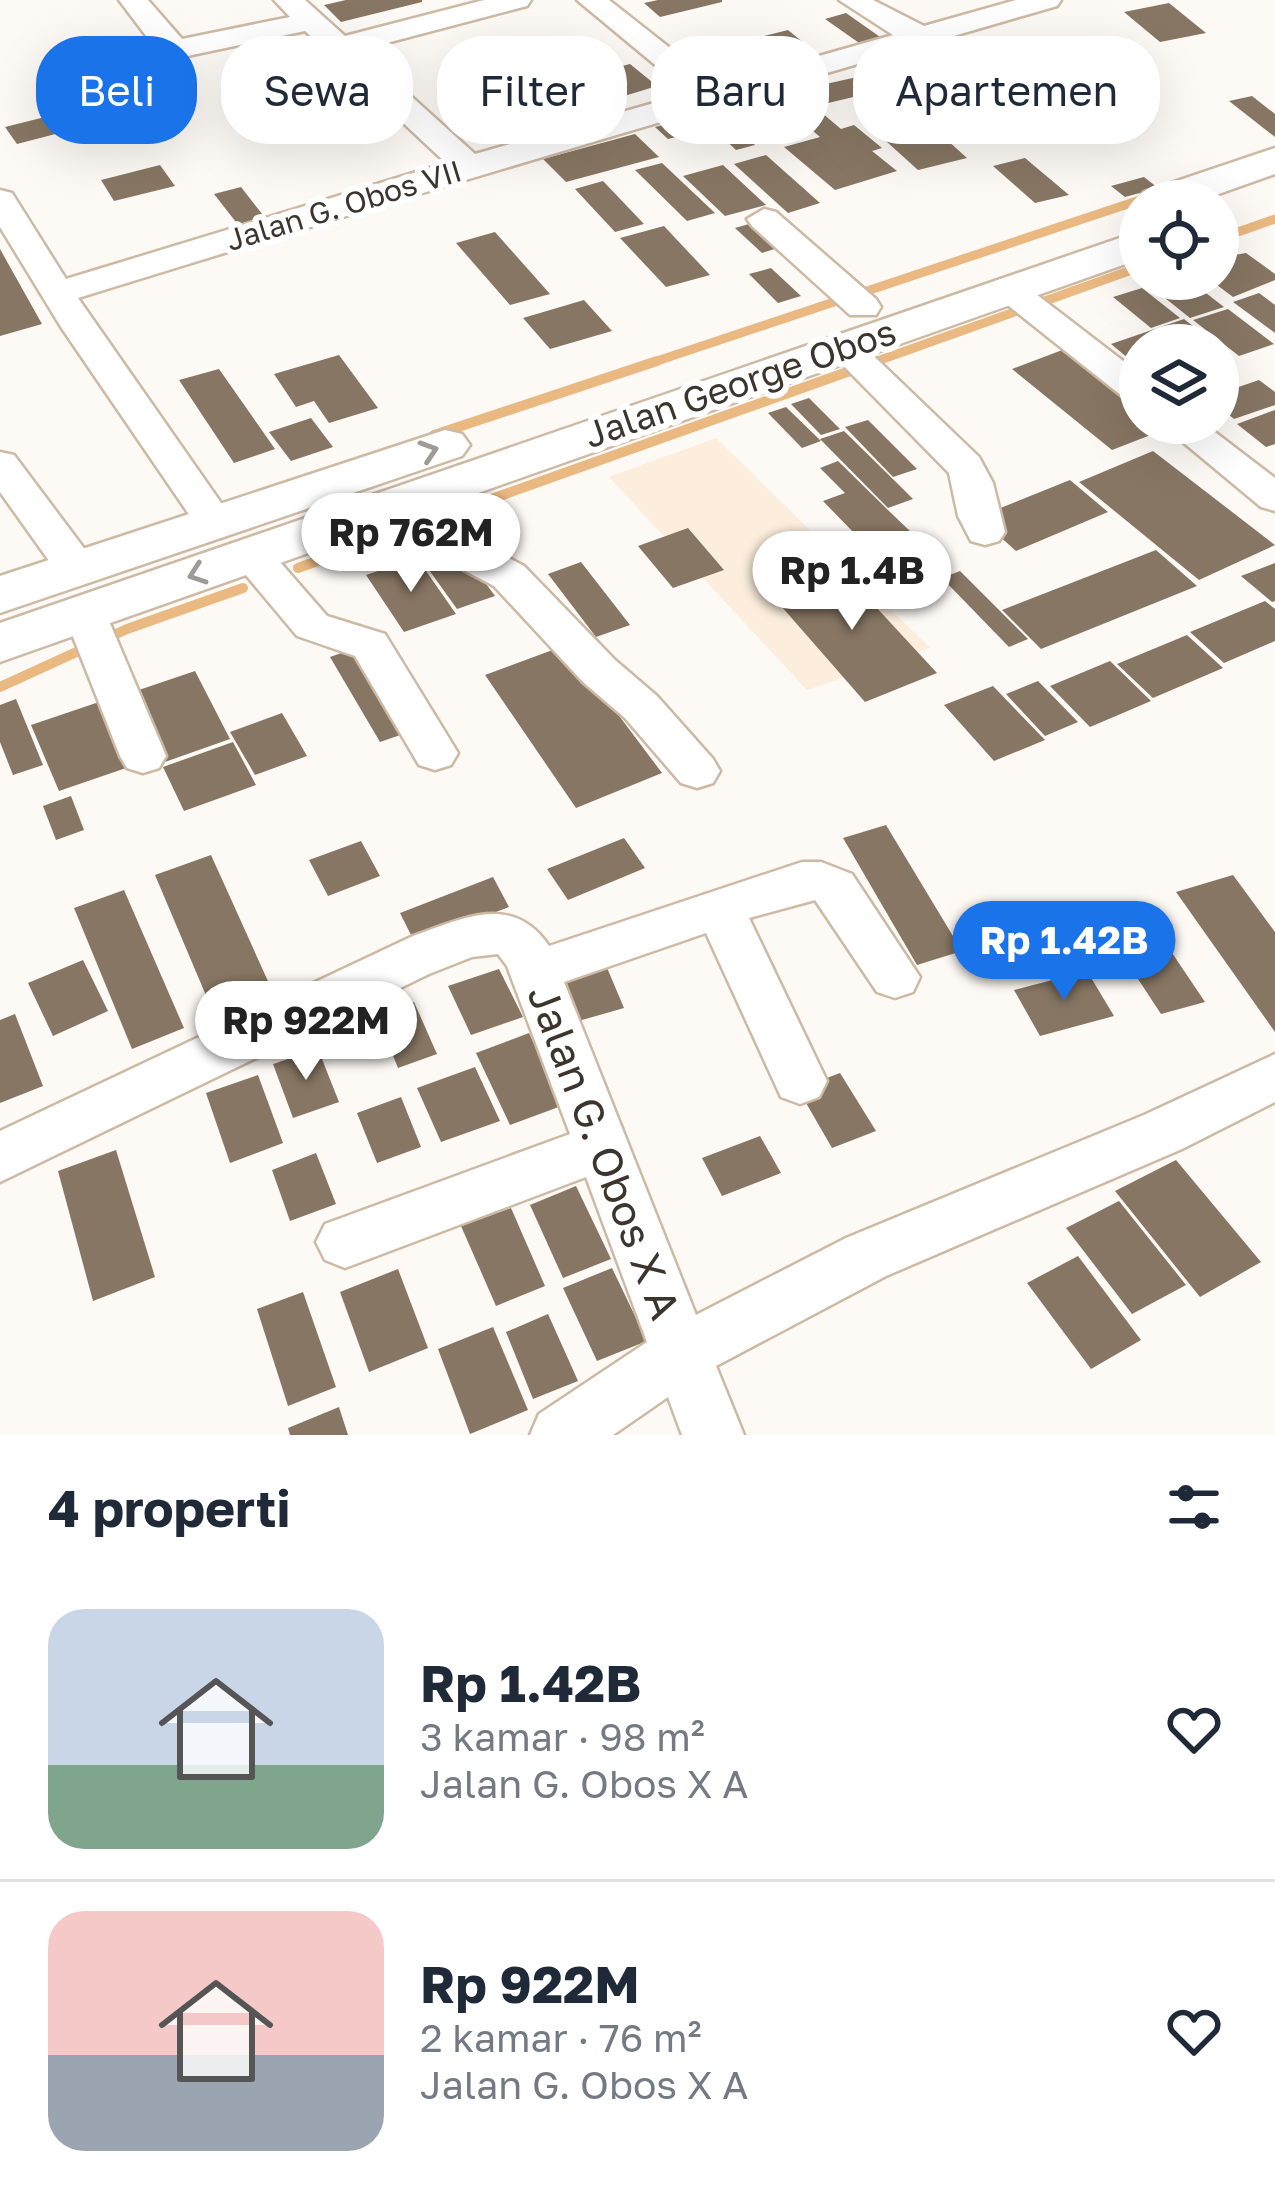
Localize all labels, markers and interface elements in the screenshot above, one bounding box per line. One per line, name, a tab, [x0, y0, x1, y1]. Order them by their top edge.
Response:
chip: Beli	[36, 36, 197, 144]
chip: Sewa	[221, 36, 413, 144]
chip: Filter	[437, 36, 627, 144]
chip: Baru	[651, 36, 829, 144]
chip: Apartemen	[853, 36, 1160, 144]
street label: Jalan G. Obos VII	[222, 152, 466, 258]
map controls	[1119, 180, 1239, 444]
button: locate	[1119, 180, 1239, 300]
street label: Jalan George Obos	[579, 309, 901, 456]
button: layers	[1119, 324, 1239, 444]
one-way arrow	[418, 440, 439, 465]
pin: Rp 762M	[300, 493, 522, 595]
text: Rp 762M	[328, 508, 494, 555]
pin: Rp 1.4B	[741, 531, 963, 633]
text: Rp 1.4B	[779, 546, 925, 593]
one-way arrow	[188, 560, 209, 584]
pin: Rp 1.42B	[940, 901, 1188, 1003]
text: Rp 1.42B	[979, 916, 1149, 963]
street label: Jalan G. Obos X A	[518, 978, 692, 1326]
pin: Rp 922M	[195, 981, 417, 1083]
text: Rp 922M	[222, 996, 390, 1043]
icon: filters	[1161, 1474, 1227, 1540]
text: 4 properti	[48, 1477, 290, 1538]
text: Rp 1.42B	[420, 1652, 641, 1713]
icon: home	[144, 1657, 288, 1801]
icon: heart	[1161, 1696, 1227, 1762]
text: 3 kamar · 98 m²	[420, 1713, 705, 1760]
text: Jalan G. Obos X A	[420, 1760, 748, 1807]
text: Rp 922M	[420, 1953, 640, 2014]
icon: home	[144, 1959, 288, 2103]
icon: heart	[1161, 1998, 1227, 2064]
text: 2 kamar · 76 m²	[420, 2014, 702, 2061]
text: Jalan G. Obos X A	[420, 2061, 748, 2108]

